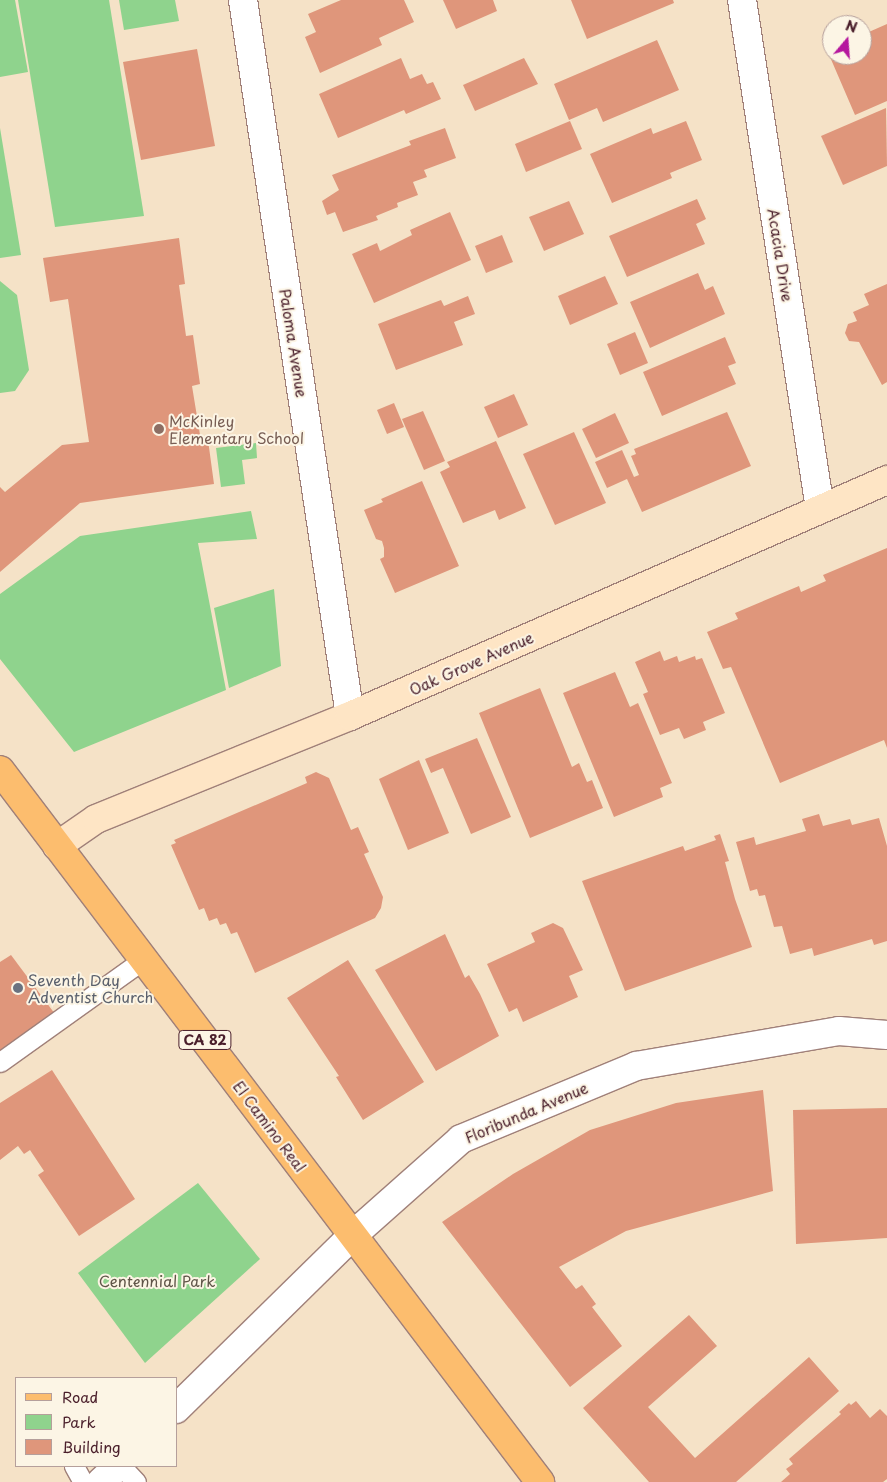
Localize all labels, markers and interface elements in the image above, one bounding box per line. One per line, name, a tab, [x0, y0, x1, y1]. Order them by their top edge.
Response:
north arrow	[822, 15, 872, 65]
text: N	[843, 15, 860, 38]
street label: Acacia Drive	[765, 207, 797, 303]
street label: Paloma Avenue	[277, 287, 311, 399]
place label: McKinley Elementary School	[169, 411, 304, 446]
marker: McKinley Elementary School	[153, 423, 165, 435]
street label: Oak Grove Avenue	[406, 627, 536, 699]
place label: Seventh Day Adventist Church	[28, 970, 154, 1005]
marker: Seventh Day Adventist Church	[12, 982, 24, 994]
road number: CA 82	[178, 1028, 232, 1052]
street label: El Camino Real	[230, 1077, 310, 1175]
street label: Floribunda Avenue	[462, 1078, 590, 1146]
park label: Centennial Park	[99, 1272, 215, 1290]
legend	[15, 1377, 178, 1467]
text: Road	[62, 1385, 98, 1408]
text: Park	[62, 1410, 96, 1433]
text: Building	[62, 1435, 121, 1458]

